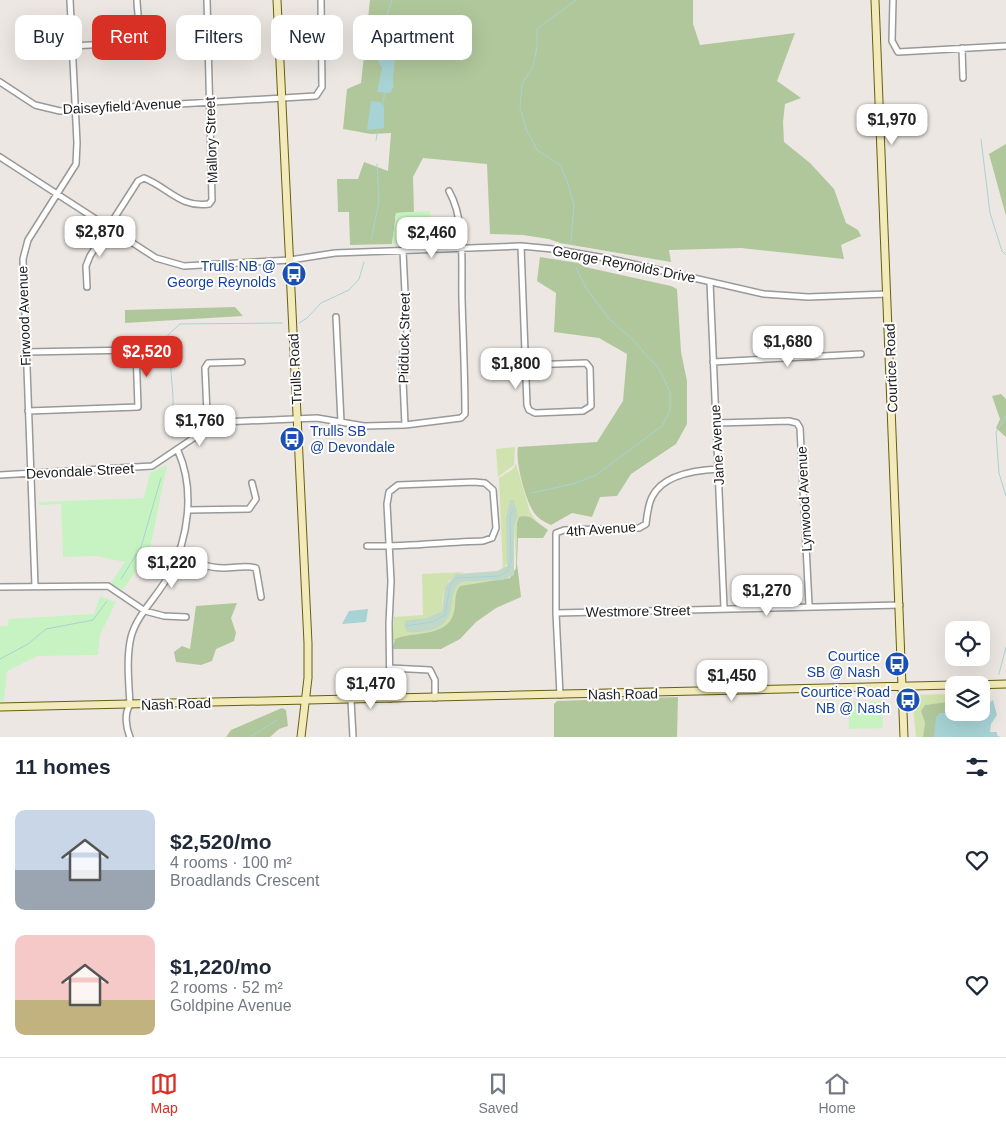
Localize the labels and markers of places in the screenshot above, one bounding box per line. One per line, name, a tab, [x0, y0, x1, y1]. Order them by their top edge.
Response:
pin: $1,970	[851, 104, 933, 146]
pin: $2,870	[59, 216, 141, 258]
pin: $2,460	[391, 216, 473, 259]
place label: Trulls NB @ George Reynolds	[167, 258, 276, 290]
bus stop icon: Trulls NB @ George Reynolds	[281, 261, 307, 287]
pin: $1,680	[747, 326, 829, 368]
pin: $2,520	[106, 336, 188, 378]
pin: $1,800	[475, 348, 557, 390]
pin: $1,760	[159, 404, 241, 447]
place label: Trulls SB @ Devondale	[310, 423, 395, 455]
bus stop icon: Trulls SB @ Devondale	[279, 426, 305, 452]
pin: $1,220	[131, 546, 213, 589]
pin: $1,270	[726, 574, 808, 617]
place label: Courtice SB @ Nash	[807, 648, 880, 680]
bus stop icon: Courtice SB @ Nash	[884, 651, 910, 677]
pin: $1,450	[691, 660, 773, 702]
pin: $1,470	[330, 668, 412, 710]
place label: Courtice Road NB @ Nash	[801, 684, 890, 716]
bus stop icon: Courtice Road NB @ Nash	[895, 687, 921, 713]

